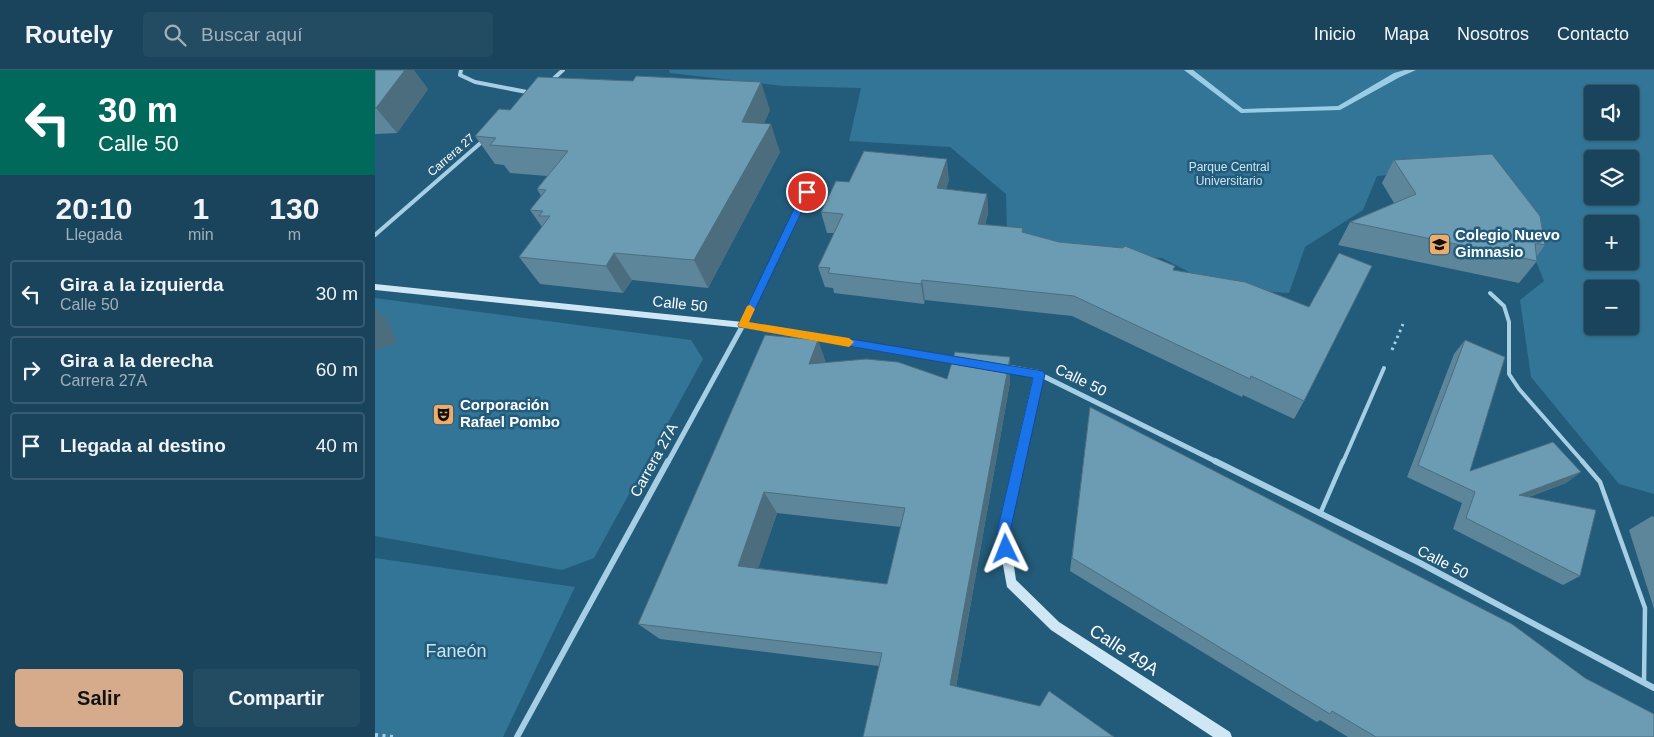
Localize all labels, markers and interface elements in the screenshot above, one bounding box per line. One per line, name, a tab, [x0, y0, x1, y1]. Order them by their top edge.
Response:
search box	[143, 12, 493, 57]
text: Routely	[25, 21, 113, 48]
icon: search	[161, 21, 189, 49]
text: Buscar aquí	[201, 24, 302, 45]
text: Inicio	[1314, 24, 1356, 44]
text: Mapa	[1384, 24, 1429, 44]
text: Nosotros	[1457, 24, 1529, 44]
text: Contacto	[1557, 24, 1629, 44]
map controls	[1584, 85, 1639, 335]
button: sound	[1584, 85, 1639, 140]
icon: left	[15, 90, 80, 155]
text: 30 m	[98, 90, 178, 129]
text: Calle 50	[98, 131, 179, 156]
street label: Carrera 27	[425, 131, 477, 179]
button: layers	[1584, 150, 1639, 205]
park label: Parque Central Universitario	[1189, 160, 1269, 188]
pin	[786, 171, 828, 213]
icon: arrive	[793, 178, 821, 206]
text: 20:10	[56, 192, 132, 225]
text: 1	[192, 192, 209, 225]
text: 130	[269, 192, 319, 225]
button: +	[1584, 215, 1639, 270]
text: Llegada	[65, 226, 122, 243]
text: min	[188, 226, 214, 243]
text: m	[288, 226, 301, 243]
place label: Colegio Nuevo Gimnasio	[1455, 226, 1560, 260]
school or university icon: Colegio Nuevo Gimnasio	[1427, 232, 1451, 256]
text: Gira a la izquierda	[60, 274, 224, 295]
icon: left	[17, 280, 45, 308]
button: −	[1584, 280, 1639, 335]
text: 30 m	[316, 283, 358, 304]
street label: Calle 50	[652, 292, 708, 315]
text: Calle 50	[60, 296, 119, 313]
text: Gira a la derecha	[60, 350, 213, 371]
icon: right	[17, 356, 45, 384]
text: 60 m	[316, 359, 358, 380]
street label: Calle 50	[1053, 360, 1110, 399]
text: Carrera 27A	[60, 372, 147, 389]
place label: Corporación Rafael Pombo	[460, 396, 560, 430]
theatre icon: Corporación Rafael Pombo	[432, 402, 456, 426]
street label: Carrera 27A	[626, 420, 681, 500]
icon: arrive	[17, 432, 45, 460]
text: Llegada al destino	[60, 435, 226, 456]
text: 40 m	[316, 435, 358, 456]
position arrow	[979, 522, 1031, 574]
street label: Calle 50	[1415, 541, 1472, 582]
street label: Calle 49A	[1086, 620, 1162, 680]
park label: Faneón	[425, 641, 487, 661]
button: Salir	[15, 669, 183, 727]
button: Compartir	[193, 669, 360, 727]

